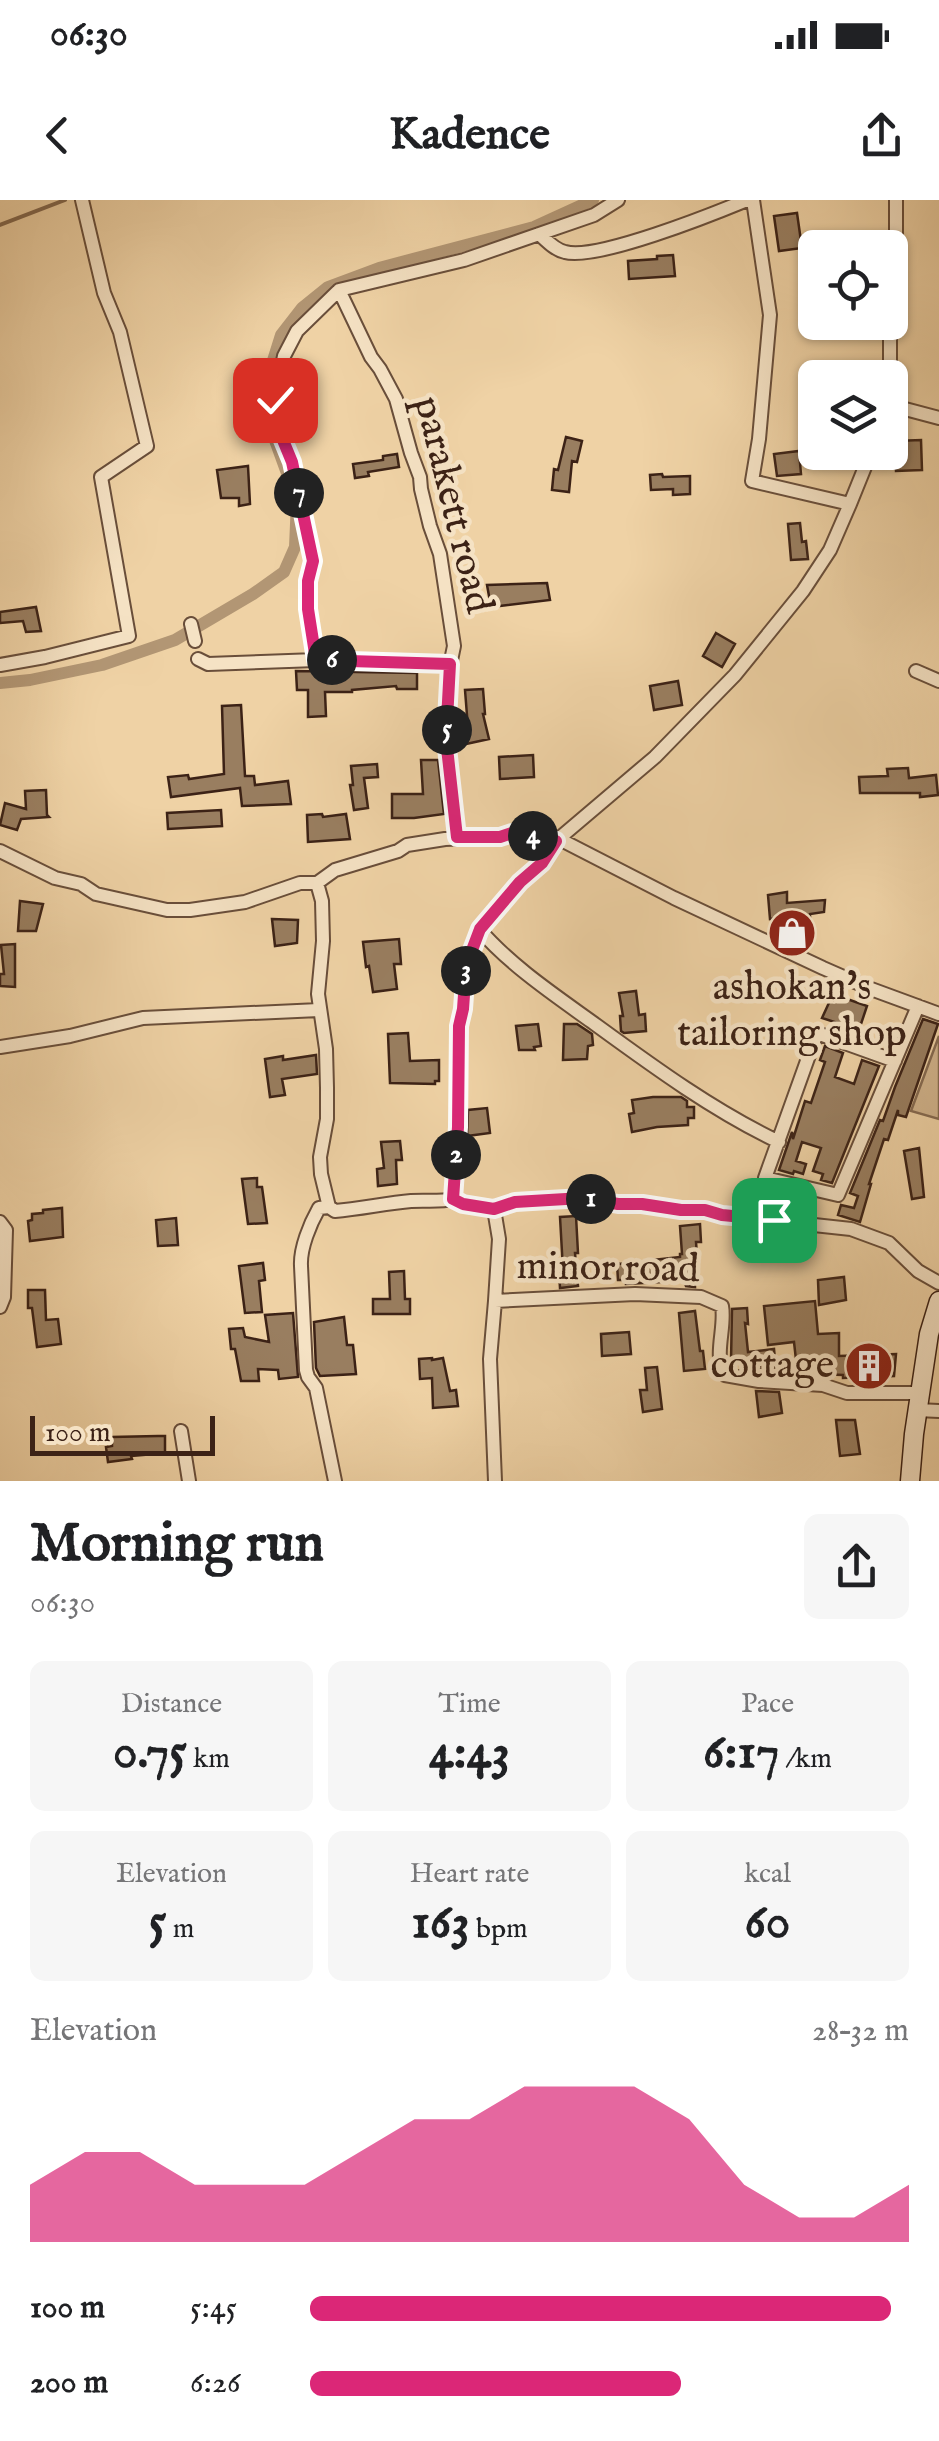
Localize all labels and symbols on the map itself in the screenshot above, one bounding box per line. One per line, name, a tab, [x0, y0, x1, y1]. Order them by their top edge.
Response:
pin	[233, 358, 318, 443]
street label: parakett road	[400, 391, 504, 619]
pin: 7	[274, 468, 324, 518]
pin: 6	[307, 635, 357, 685]
pin: 5	[422, 705, 472, 755]
pin: 4	[508, 811, 558, 861]
shop icon: ashokan's tailoring shop	[766, 907, 818, 959]
pin: 3	[441, 946, 491, 996]
place label: ashokan's tailoring shop	[677, 963, 907, 1060]
pin: 2	[431, 1130, 481, 1180]
pin: 1	[566, 1174, 616, 1224]
pin	[732, 1178, 817, 1263]
street label: minor road	[516, 1242, 700, 1296]
building icon: cottage	[843, 1340, 895, 1392]
place label: cottage	[710, 1341, 834, 1392]
scale bar	[30, 1411, 215, 1456]

